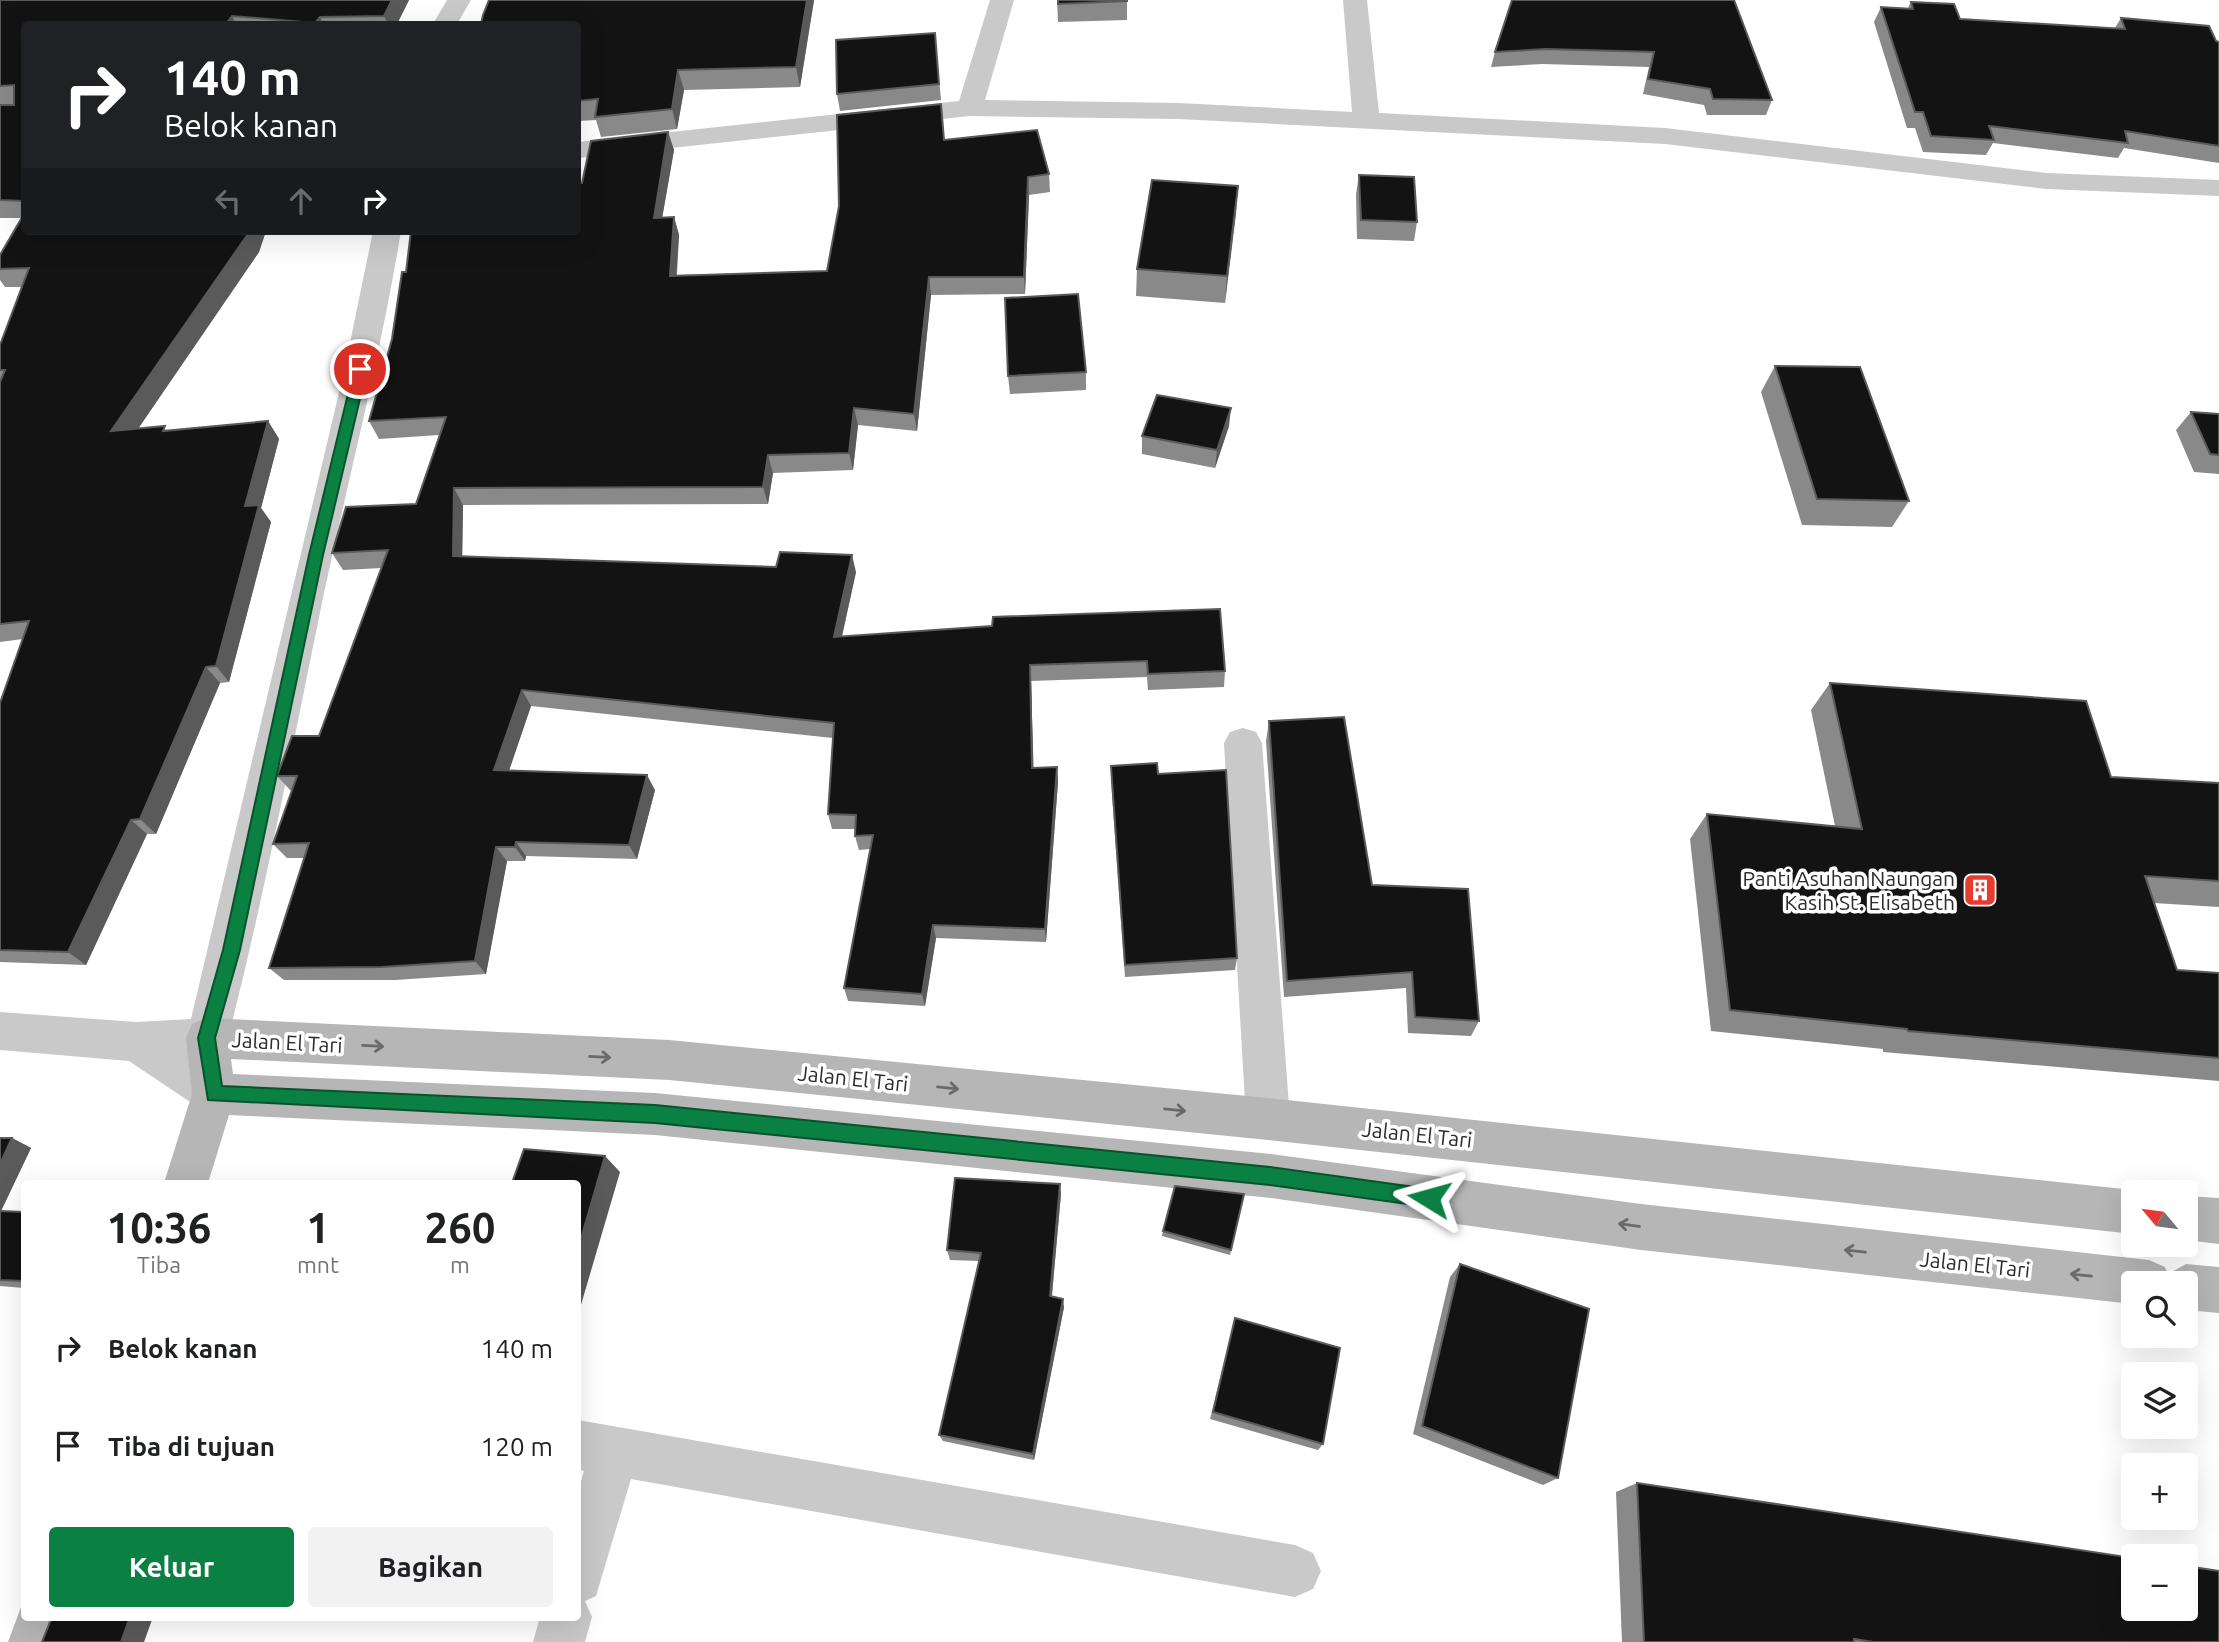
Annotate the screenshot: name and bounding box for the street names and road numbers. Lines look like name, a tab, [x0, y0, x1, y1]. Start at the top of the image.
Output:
street label: Jalan El Tari	[231, 1027, 343, 1057]
street label: Jalan El Tari	[797, 1060, 909, 1096]
street label: Jalan El Tari	[1361, 1116, 1473, 1152]
street label: Jalan El Tari	[1919, 1246, 2031, 1282]

